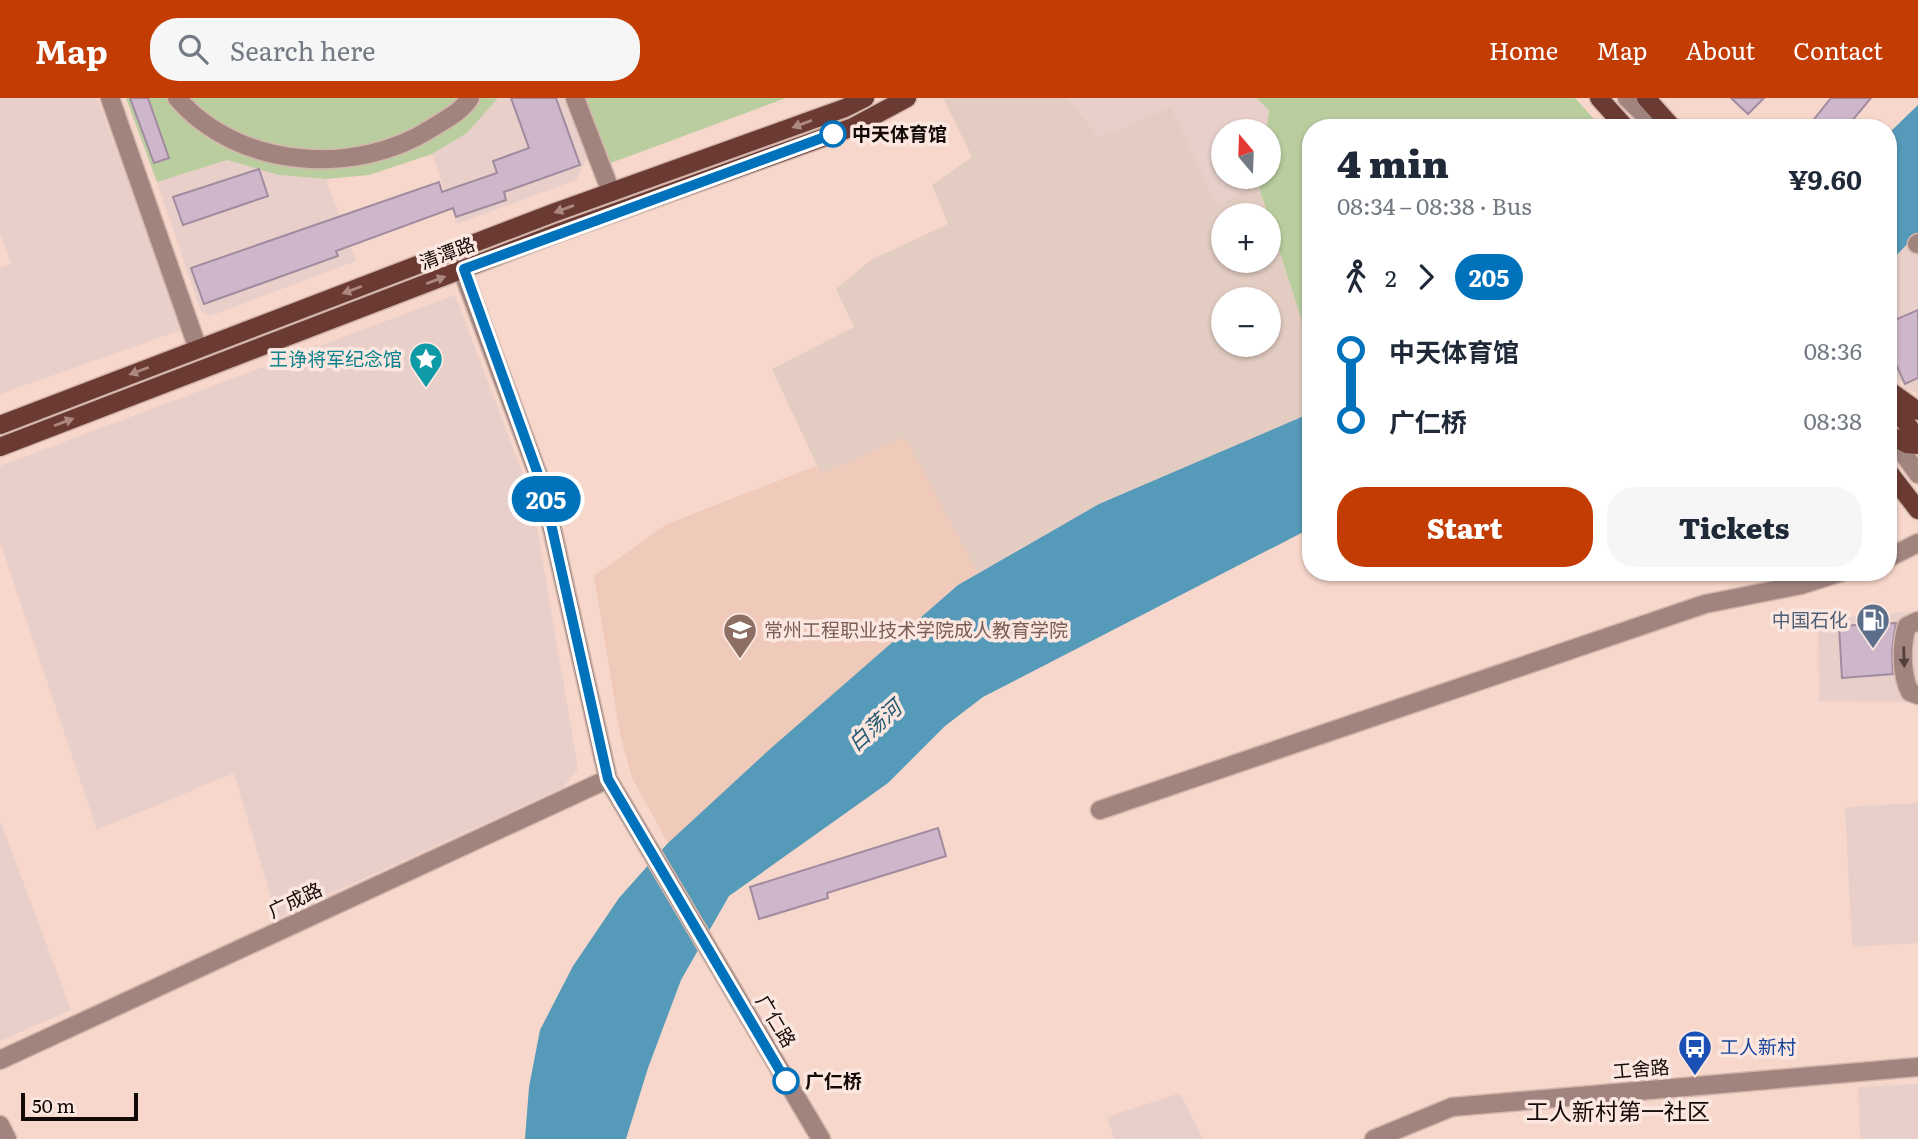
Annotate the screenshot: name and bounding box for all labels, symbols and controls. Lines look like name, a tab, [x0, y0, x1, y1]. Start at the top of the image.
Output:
search box	[150, 18, 640, 81]
text: Map	[35, 25, 108, 74]
icon: search	[174, 30, 212, 68]
text: Search here	[230, 30, 376, 69]
text: Home	[1489, 32, 1558, 67]
text: Map	[1596, 32, 1647, 67]
text: About	[1685, 32, 1755, 67]
text: Contact	[1793, 32, 1883, 67]
one-way arrow	[791, 119, 812, 130]
place label: 中天体育馆	[852, 119, 947, 147]
north arrow	[1211, 119, 1281, 189]
map controls	[1211, 119, 1281, 357]
marker: 中天体育馆	[820, 121, 846, 147]
text: 4 min	[1337, 133, 1449, 190]
text: ¥9.60	[1788, 159, 1862, 198]
text: 08:34 – 08:38 · Bus	[1337, 188, 1532, 222]
button: +	[1211, 203, 1281, 273]
one-way arrow	[554, 204, 575, 215]
street label: 清潭路	[415, 229, 478, 275]
icon: walk	[1337, 258, 1375, 296]
icon: forward	[1407, 258, 1445, 296]
text: 205	[1469, 259, 1509, 294]
text: 2	[1385, 260, 1397, 294]
one-way arrow	[426, 274, 447, 285]
one-way arrow	[341, 285, 362, 296]
button: −	[1211, 287, 1281, 357]
text: 中天体育馆	[1389, 331, 1519, 370]
text: 08:36	[1804, 333, 1862, 367]
place icon: 王诤将军纪念馆	[407, 340, 445, 389]
place label: 王诤将军纪念馆	[269, 344, 402, 372]
one-way arrow	[129, 366, 150, 377]
text: 广仁桥	[1389, 401, 1467, 440]
text: 08:38	[1803, 403, 1862, 437]
one-way arrow	[53, 417, 74, 428]
line badge: 205	[506, 476, 586, 522]
text: 205	[526, 481, 566, 516]
button: Start	[1337, 487, 1593, 567]
button: Tickets	[1607, 487, 1862, 567]
fuel station icon: 中国石化	[1854, 601, 1892, 650]
place label: 中国石化	[1772, 605, 1848, 633]
school or university icon: 常州工程职业技术学院成人教育学院	[721, 611, 759, 660]
place label: 常州工程职业技术学院成人教育学院	[764, 615, 1068, 643]
one-way arrow	[1899, 647, 1910, 669]
water label: 白荡河	[840, 689, 910, 757]
street label: 广成路	[263, 874, 326, 924]
street label: 广仁路	[750, 989, 804, 1052]
bus stop icon: 工人新村	[1676, 1028, 1714, 1077]
place label: 工人新村	[1720, 1032, 1796, 1060]
street label: 工舍路	[1611, 1052, 1671, 1084]
place label: 广仁桥	[805, 1066, 862, 1094]
marker: 广仁桥	[773, 1068, 799, 1094]
scale bar	[21, 1090, 138, 1122]
text: 50 m	[32, 1091, 75, 1119]
district label: 工人新村第一社区	[1526, 1093, 1710, 1127]

